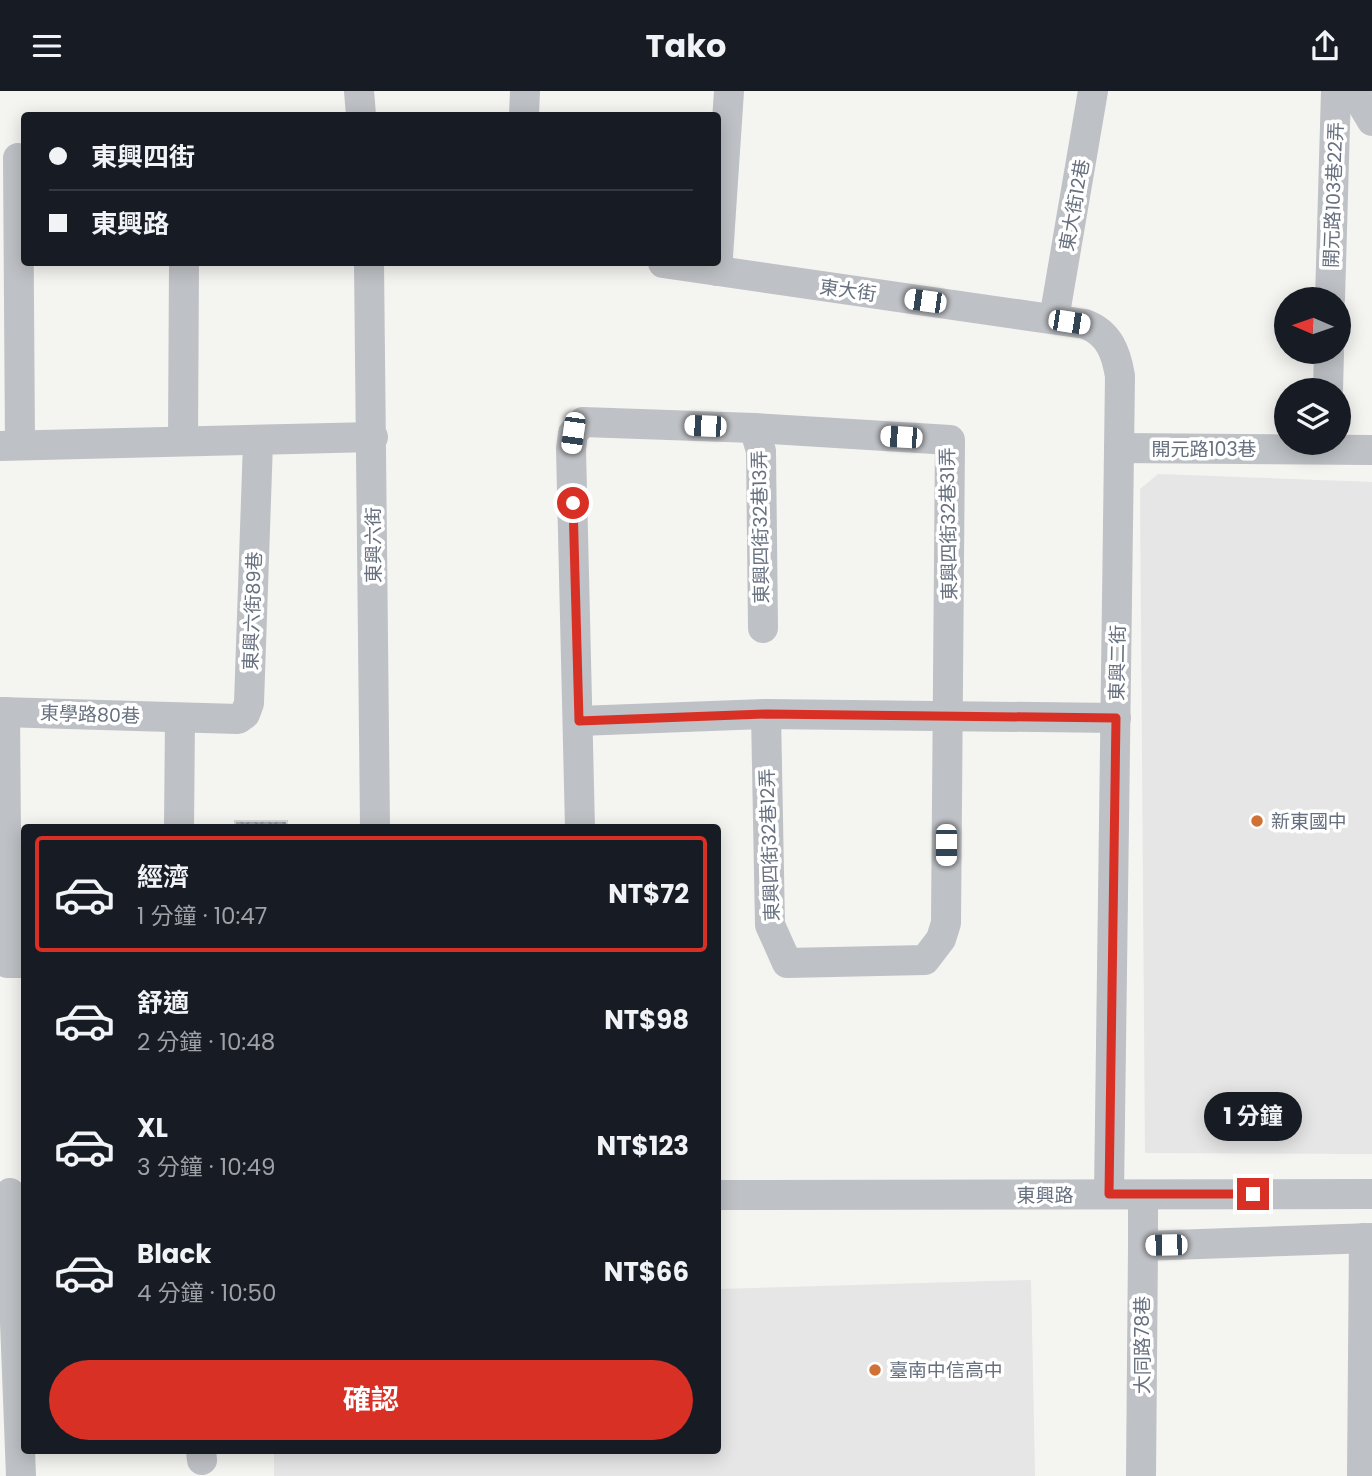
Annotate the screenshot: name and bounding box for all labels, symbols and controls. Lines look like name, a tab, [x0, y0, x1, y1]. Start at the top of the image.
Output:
text: Tako	[646, 23, 726, 68]
icon: menu	[28, 27, 66, 65]
icon: share	[1306, 27, 1344, 65]
street label: 開元路103巷22弄	[1317, 122, 1350, 268]
text: 東興四街	[91, 139, 195, 175]
street label: 東大街12巷	[1053, 157, 1096, 253]
text: 東興路	[91, 206, 169, 242]
street label: 東大街	[818, 273, 878, 308]
north arrow	[1274, 287, 1351, 364]
map controls	[1274, 287, 1351, 455]
car	[903, 288, 948, 314]
car	[1047, 308, 1092, 336]
button: layers	[1274, 378, 1351, 455]
car	[560, 411, 587, 455]
car	[684, 415, 727, 437]
car	[880, 425, 923, 449]
street label: 開元路103巷	[1151, 436, 1257, 463]
street label: 東興四街32巷31弄	[934, 447, 963, 601]
street label: 東興四街32巷13弄	[746, 450, 775, 604]
route start	[557, 487, 589, 519]
street label: 東興六街	[360, 507, 387, 583]
street label: 東興六街89巷	[237, 551, 268, 671]
street label: 東興二街	[1103, 625, 1132, 701]
street label: 東學路80巷	[40, 699, 140, 730]
street label: 東興四街32巷12弄	[753, 768, 786, 922]
place label: 新東國中	[1271, 808, 1347, 835]
marker: 新東國中	[1249, 813, 1265, 829]
car	[936, 824, 957, 866]
text: 經濟	[137, 859, 189, 895]
icon: car	[53, 863, 116, 926]
text: NT$72	[608, 876, 689, 912]
text: 1 分鐘 · 10:47	[137, 900, 267, 932]
text: 舒適	[137, 985, 189, 1021]
icon: car	[53, 989, 116, 1052]
text: NT$98	[604, 1002, 689, 1038]
text: 2 分鐘 · 10:48	[137, 1026, 275, 1058]
callout: 1 分鐘	[1204, 1093, 1302, 1141]
text: 1 分鐘	[1223, 1100, 1283, 1132]
text: XL	[137, 1110, 168, 1146]
icon: car	[53, 1115, 116, 1178]
text: NT$123	[597, 1128, 689, 1164]
text: 3 分鐘 · 10:49	[137, 1151, 276, 1183]
route end	[1237, 1178, 1269, 1210]
street label: 東興路	[1016, 1182, 1074, 1209]
car	[1145, 1234, 1188, 1256]
text: Black	[137, 1236, 211, 1272]
icon: car	[53, 1241, 116, 1304]
text: NT$66	[604, 1254, 689, 1290]
text: 4 分鐘 · 10:50	[137, 1277, 276, 1309]
street label: 大同路78巷	[1129, 1296, 1156, 1394]
place label: 臺南中信高中	[889, 1357, 1003, 1384]
button: 確認	[49, 1360, 693, 1440]
marker: 臺南中信高中	[867, 1362, 883, 1378]

